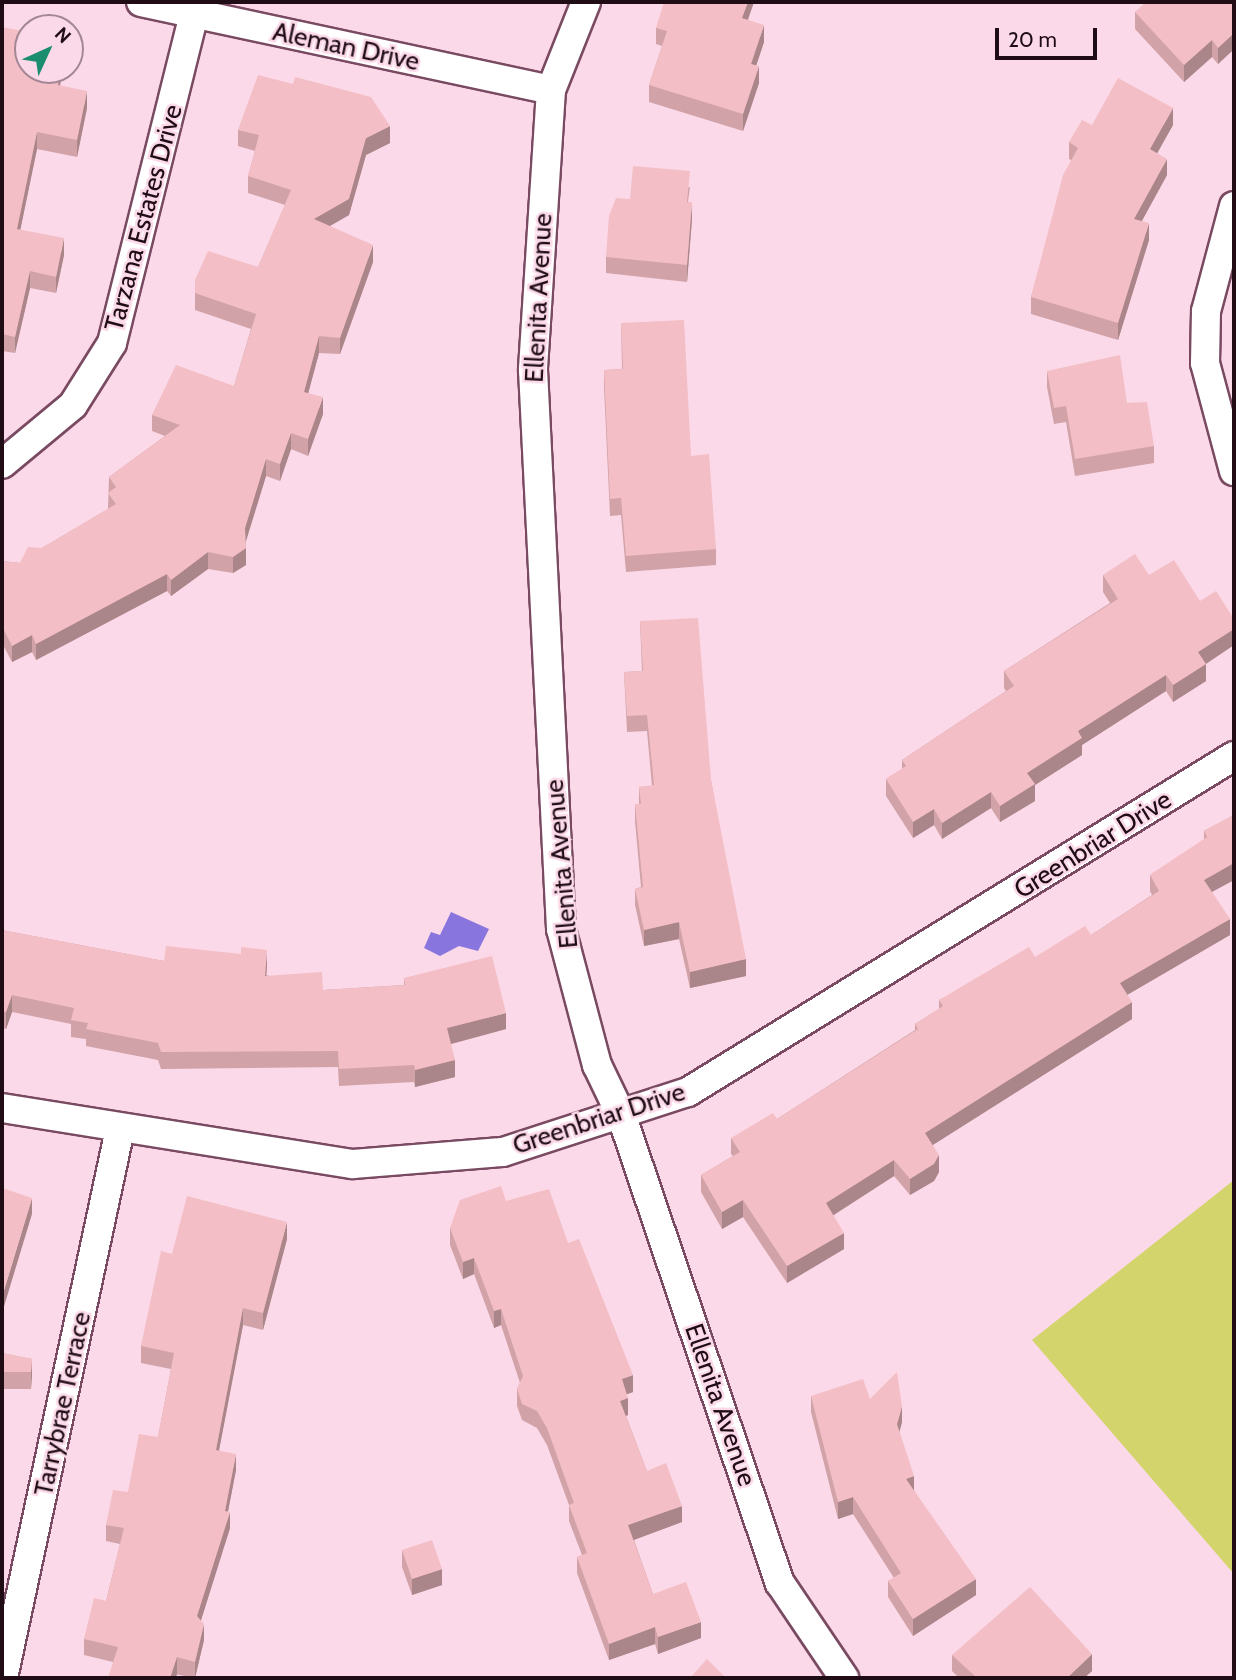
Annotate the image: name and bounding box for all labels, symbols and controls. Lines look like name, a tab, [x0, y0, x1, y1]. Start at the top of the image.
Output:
north arrow	[14, 14, 84, 84]
scale bar	[998, 14, 1100, 58]
street label: Aleman Drive	[270, 16, 422, 78]
text: N	[50, 22, 76, 48]
text: 20 m	[1008, 27, 1057, 52]
street label: Tarzana Estates Drive	[99, 101, 189, 335]
street label: Ellenita Avenue	[519, 213, 559, 383]
street label: Ellenita Avenue	[539, 778, 585, 950]
street label: Greenbriar Drive	[1009, 784, 1177, 906]
street label: Greenbriar Drive	[509, 1076, 689, 1162]
street label: Tarrybrae Terrace	[28, 1309, 98, 1499]
street label: Ellenita Avenue	[678, 1320, 762, 1490]

